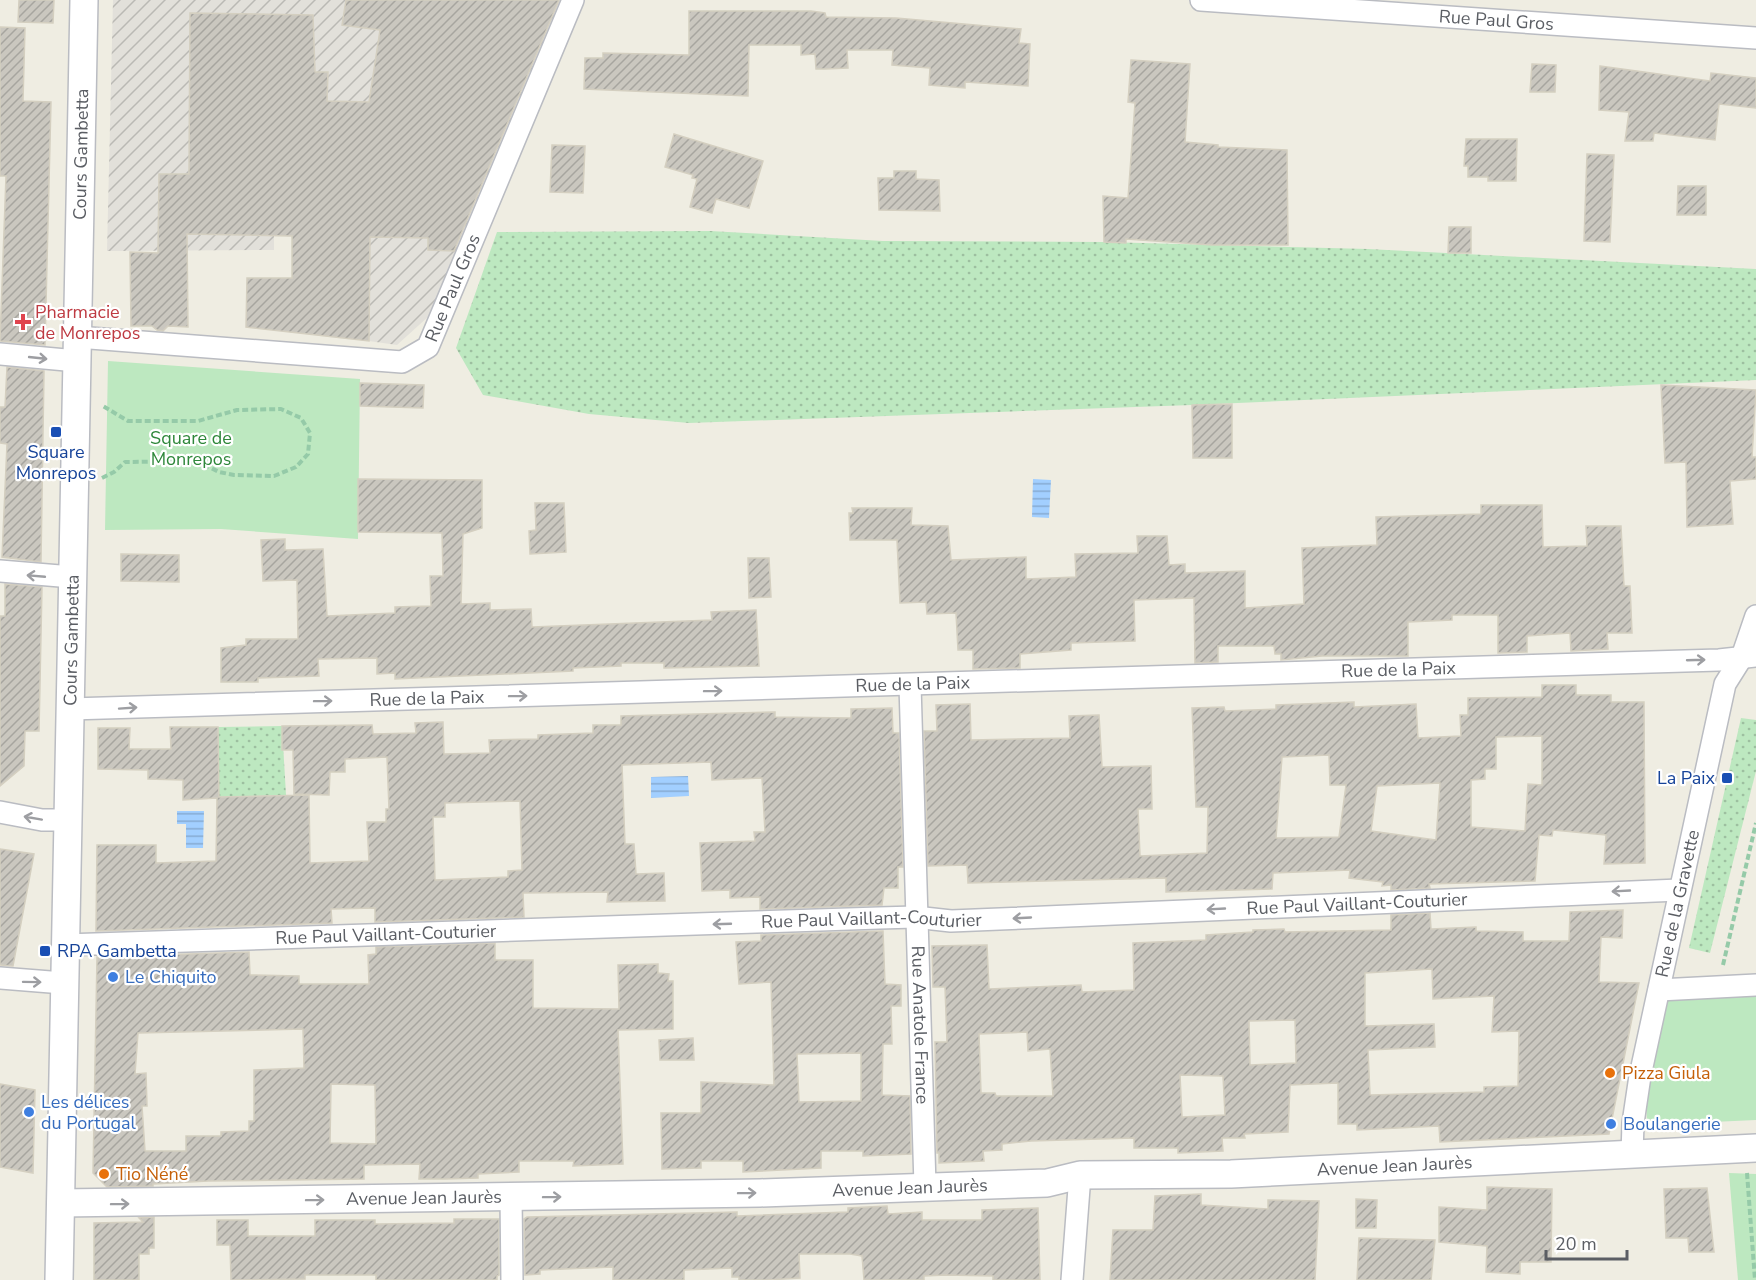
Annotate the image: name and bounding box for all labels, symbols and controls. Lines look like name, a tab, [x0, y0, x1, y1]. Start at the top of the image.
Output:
street label: Rue Paul Gros	[1438, 4, 1555, 36]
street label: Cours Gambetta	[68, 88, 94, 220]
street label: Rue Paul Gros	[419, 230, 486, 346]
place label: Pharmacie de Monrepos	[35, 300, 140, 345]
marker: Pharmacie de Monrepos	[16, 315, 30, 329]
one-way arrow	[28, 353, 48, 364]
marker: Square Monrepos	[49, 425, 63, 439]
park label: Square de Monrepos	[150, 426, 232, 471]
place label: Square Monrepos	[16, 440, 96, 485]
one-way arrow	[26, 570, 46, 581]
street label: Cours Gambetta	[58, 574, 85, 706]
one-way arrow	[1686, 655, 1706, 666]
street label: Rue de la Paix	[1341, 656, 1457, 683]
street label: Rue de la Paix	[855, 670, 971, 698]
street label: Rue de la Paix	[369, 685, 485, 712]
one-way arrow	[702, 685, 722, 696]
one-way arrow	[507, 690, 527, 701]
one-way arrow	[312, 695, 332, 706]
one-way arrow	[118, 702, 138, 713]
place label: La Paix	[1657, 766, 1716, 790]
marker: La Paix	[1720, 771, 1734, 785]
one-way arrow	[24, 812, 44, 823]
street label: Rue de la Gravette	[1650, 828, 1705, 979]
one-way arrow	[1612, 886, 1631, 897]
street label: Rue Paul Vaillant-Couturier	[1246, 887, 1468, 920]
one-way arrow	[1207, 904, 1227, 915]
street label: Rue Paul Vaillant-Couturier	[761, 905, 983, 934]
one-way arrow	[1012, 913, 1032, 924]
one-way arrow	[713, 918, 733, 929]
street label: Rue Paul Vaillant-Couturier	[275, 919, 497, 950]
place label: RPA Gambetta	[57, 939, 177, 963]
marker: RPA Gambetta	[38, 944, 52, 958]
street label: Rue Anatole France	[906, 945, 935, 1104]
place label: Le Chiquito	[125, 965, 216, 989]
marker: Le Chiquito	[106, 970, 120, 984]
one-way arrow	[21, 976, 41, 988]
place label: Pizza Giula	[1622, 1061, 1711, 1085]
marker: Pizza Giula	[1603, 1066, 1617, 1080]
place label: Les délices du Portugal	[41, 1090, 137, 1135]
marker: Les délices du Portugal	[22, 1105, 36, 1119]
place label: Boulangerie	[1623, 1112, 1721, 1136]
marker: Boulangerie	[1604, 1117, 1618, 1131]
street label: Avenue Jean Jaurès	[1316, 1150, 1473, 1182]
place label: Tio Néné	[116, 1162, 188, 1186]
marker: Tio Néné	[97, 1167, 111, 1181]
street label: Avenue Jean Jaurès	[832, 1173, 988, 1202]
street label: Avenue Jean Jaurès	[346, 1185, 502, 1211]
one-way arrow	[736, 1187, 756, 1199]
one-way arrow	[541, 1191, 561, 1202]
one-way arrow	[304, 1194, 324, 1206]
one-way arrow	[109, 1198, 129, 1210]
scale bar	[1546, 1223, 1627, 1261]
text: 20 m	[1555, 1232, 1597, 1256]

